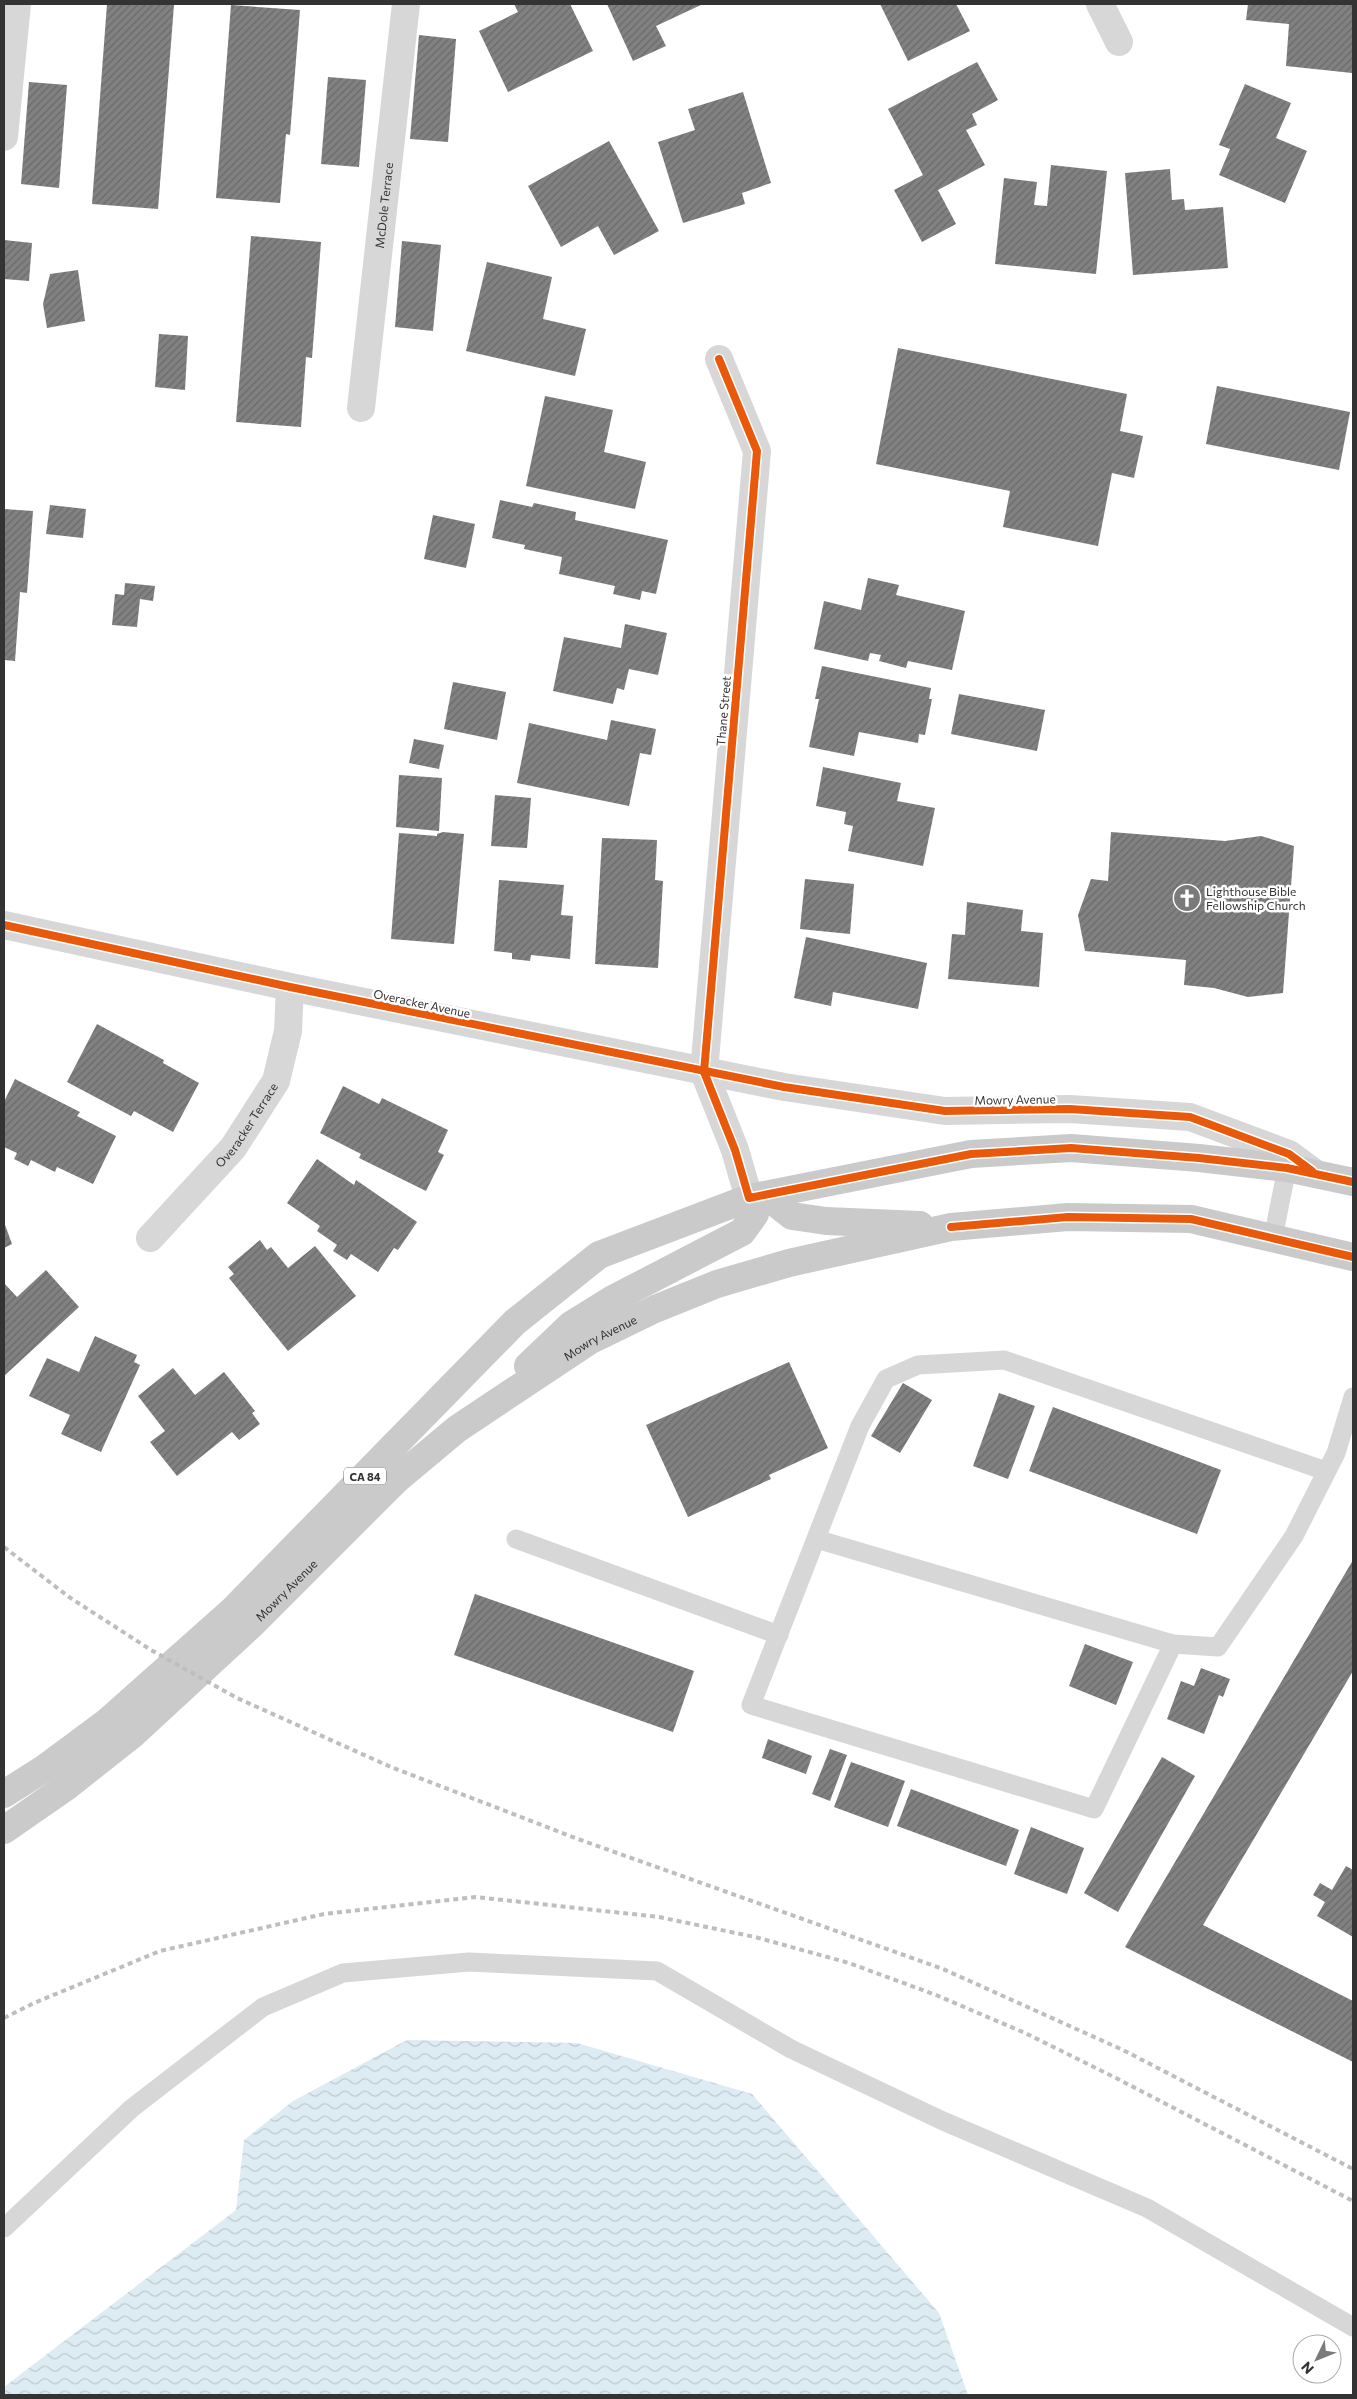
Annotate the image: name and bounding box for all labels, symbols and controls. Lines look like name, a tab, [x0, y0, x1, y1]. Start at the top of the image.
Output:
street label: McDole Terrace	[372, 162, 395, 249]
street label: Thane Street	[713, 675, 733, 747]
church icon: Lighthouse Bible Fellowship Church	[1172, 883, 1202, 913]
place label: Lighthouse Bible Fellowship Church	[1206, 884, 1306, 912]
street label: Overacker Avenue	[372, 986, 472, 1020]
street label: Overacker Terrace	[212, 1080, 280, 1170]
street label: Mowry Avenue	[974, 1091, 1056, 1107]
street label: Mowry Avenue	[561, 1312, 639, 1363]
road number: CA 84	[344, 1468, 386, 1484]
street label: Mowry Avenue	[252, 1556, 320, 1624]
north arrow	[1292, 2334, 1342, 2384]
text: N	[1297, 2359, 1317, 2378]

